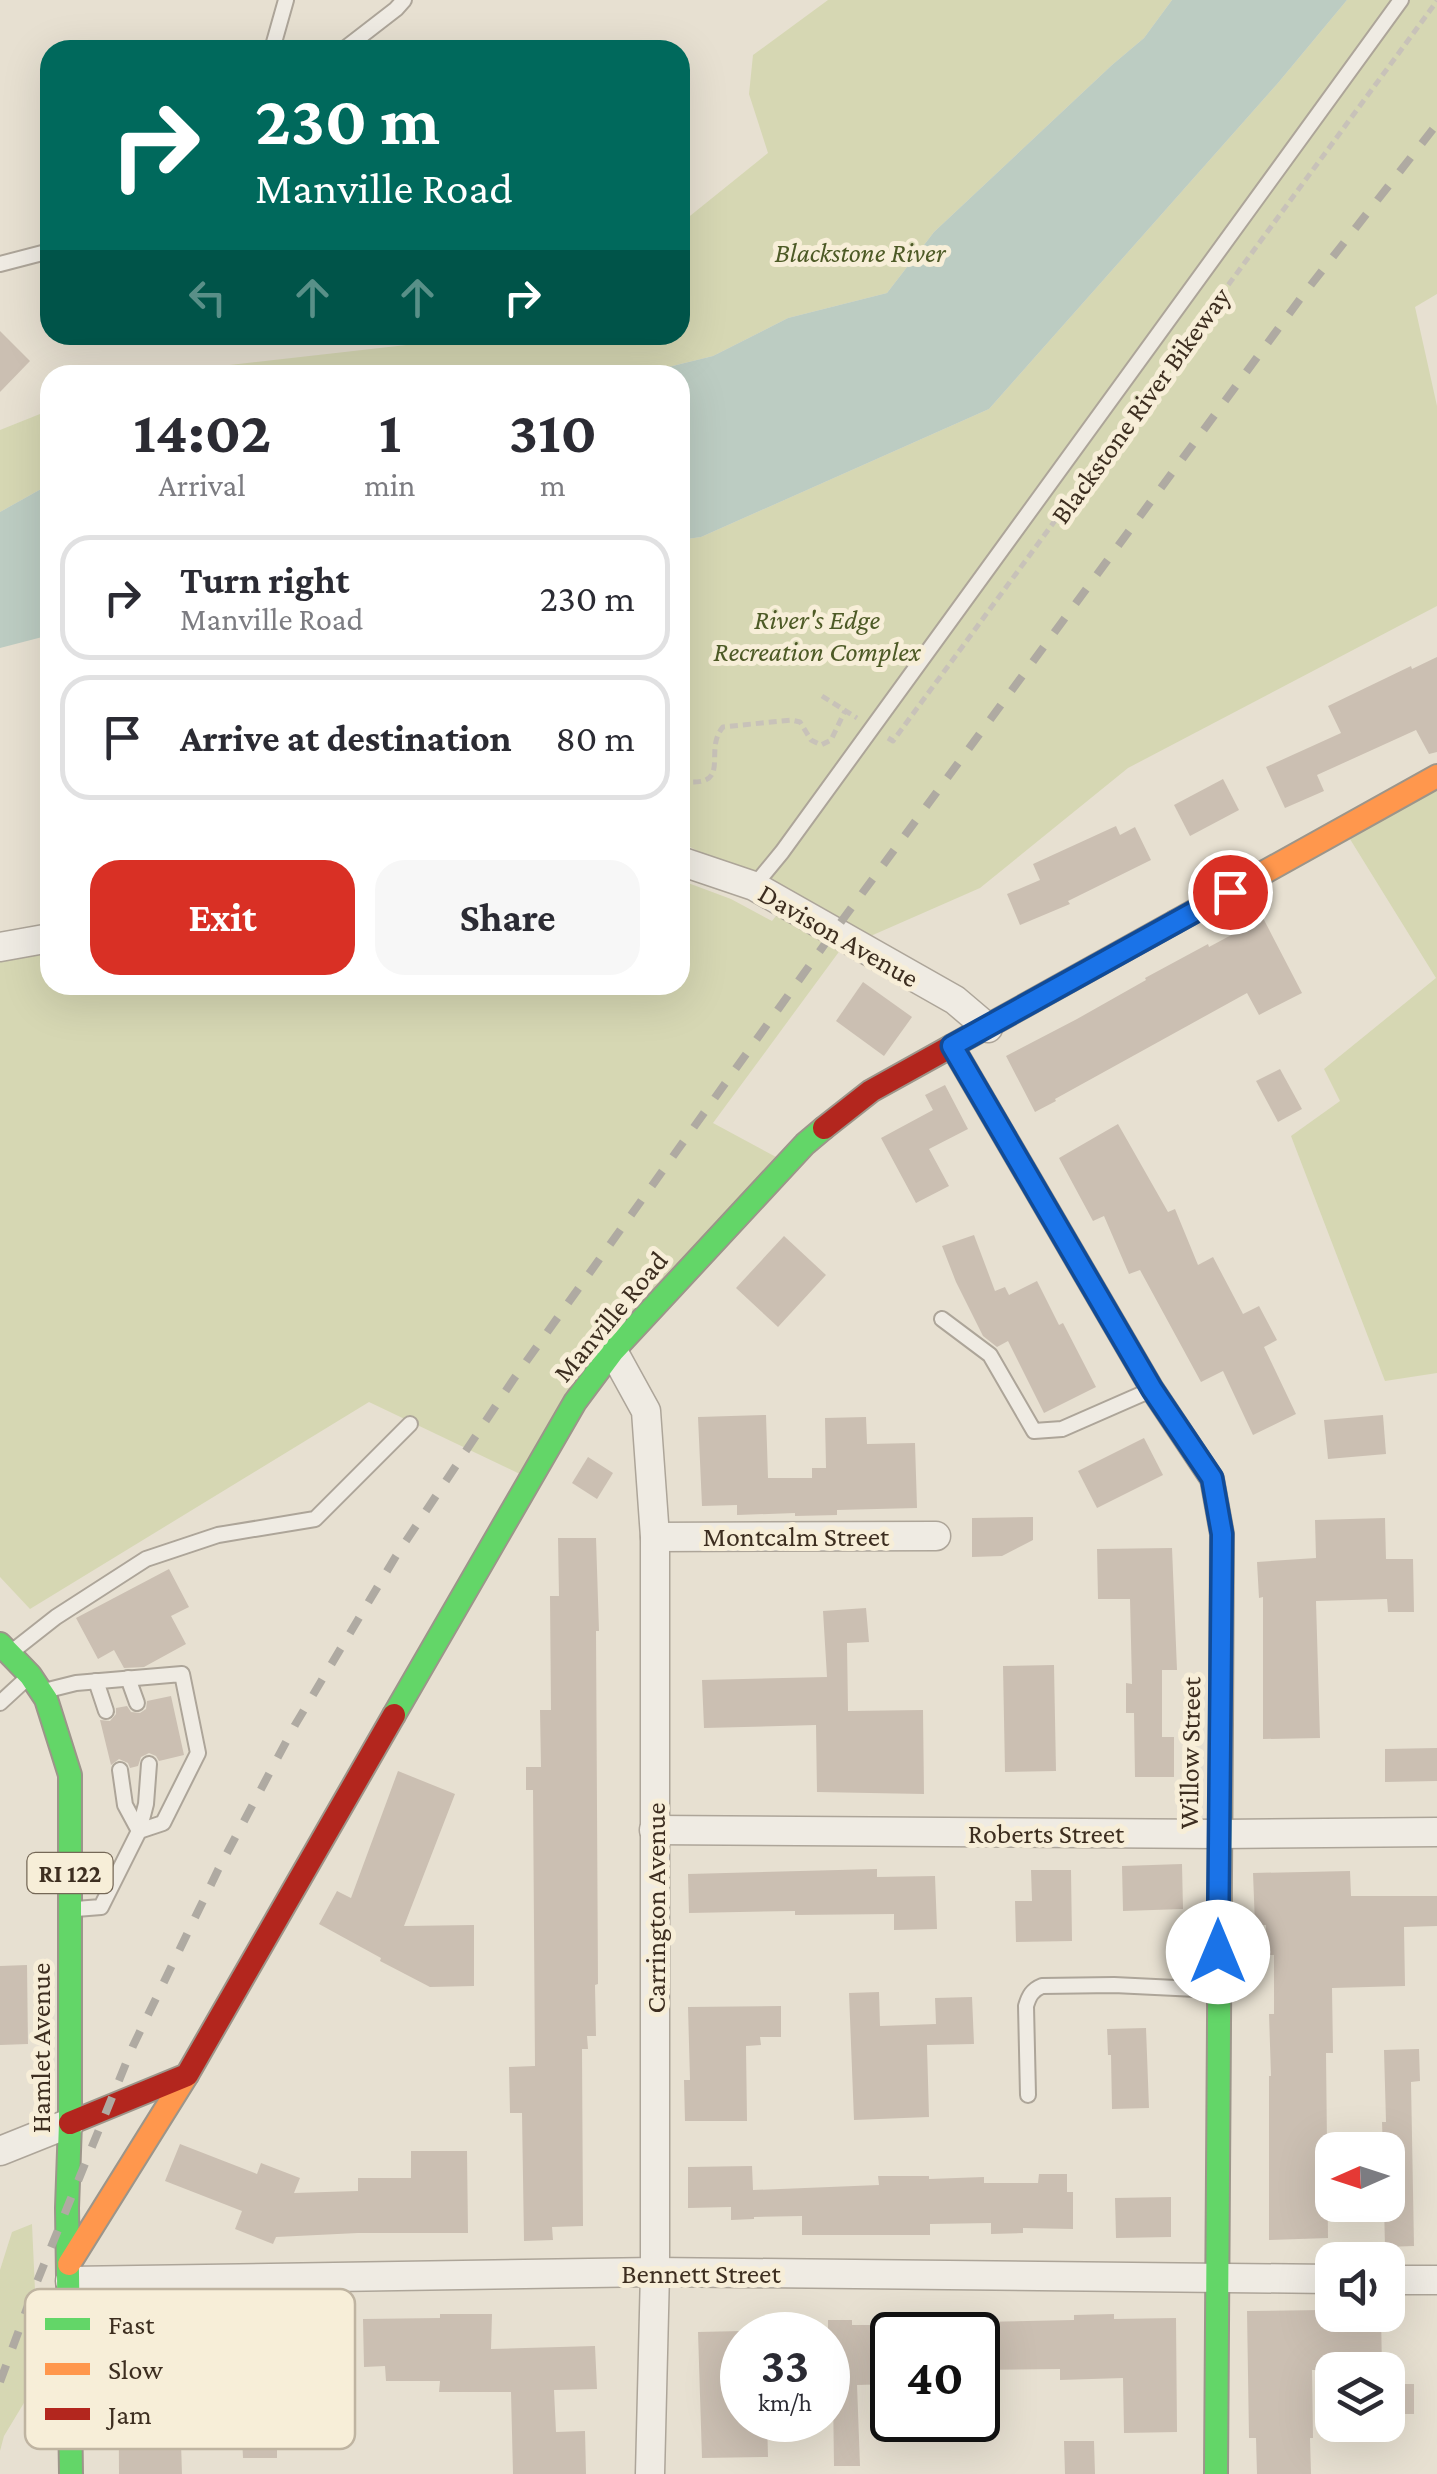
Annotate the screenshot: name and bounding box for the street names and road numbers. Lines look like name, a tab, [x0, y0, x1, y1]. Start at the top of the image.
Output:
street label: Blackstone River Bikeway	[1044, 280, 1237, 529]
street label: Davison Avenue	[753, 877, 924, 994]
street label: Manville Road	[547, 1245, 674, 1388]
street label: Montcalm Street	[703, 1521, 890, 1552]
street label: Willow Street	[1173, 1676, 1206, 1830]
street label: Carrington Avenue	[640, 1803, 671, 2013]
street label: Roberts Street	[968, 1818, 1125, 1849]
road number: RI 122	[28, 1853, 112, 1893]
street label: Hamlet Avenue	[25, 1963, 56, 2133]
street label: Bennett Street	[621, 2258, 781, 2289]

